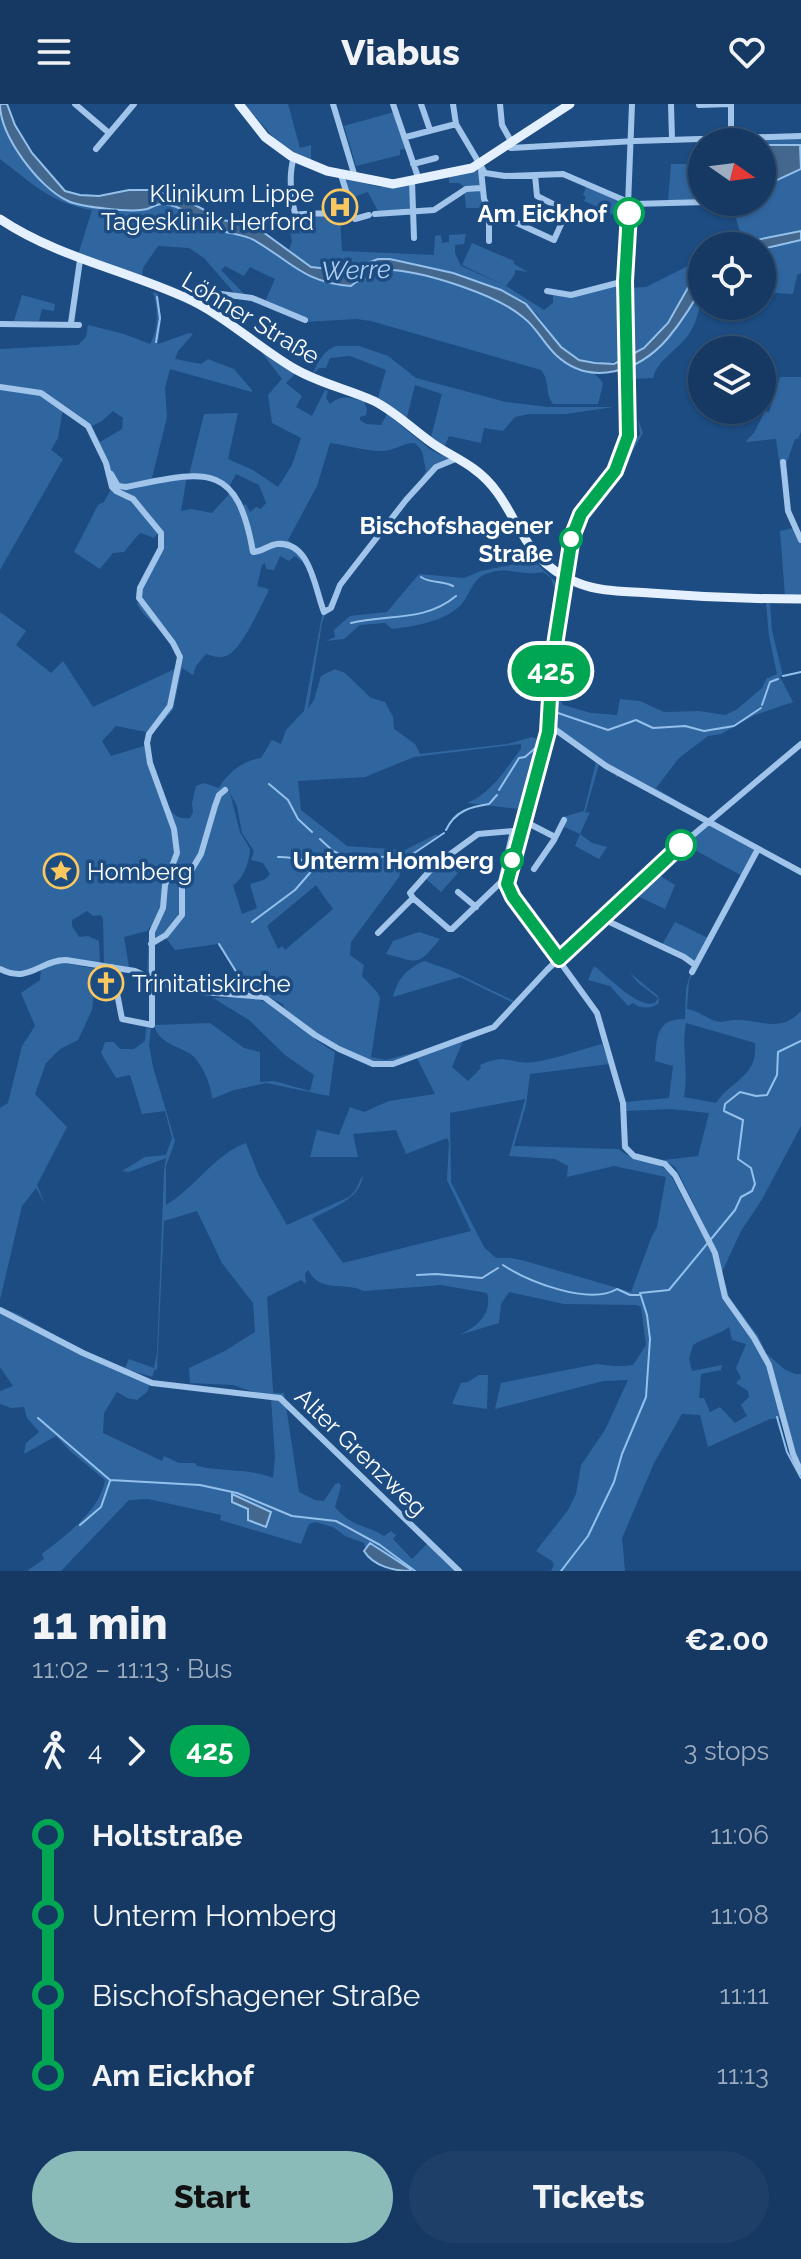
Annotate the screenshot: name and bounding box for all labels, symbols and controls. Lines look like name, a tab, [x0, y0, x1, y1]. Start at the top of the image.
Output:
icon: menu	[32, 30, 76, 74]
icon: heart	[725, 30, 769, 74]
text: Viabus	[341, 31, 460, 73]
north arrow	[688, 128, 776, 216]
map controls	[688, 128, 776, 424]
place label: Klinikum Lippe Tagesklinik Herford	[101, 179, 314, 236]
hospital icon: Klinikum Lippe Tagesklinik Herford	[321, 188, 359, 226]
marker: Am Eickhof	[614, 198, 644, 228]
place label: Am Eickhof	[477, 199, 608, 228]
button: locate	[688, 232, 776, 320]
water label: Werre	[321, 254, 391, 286]
street label: Löhner Straße	[177, 266, 325, 370]
button: layers	[688, 336, 776, 424]
place label: Bischofshagener Straße	[359, 511, 553, 568]
marker: Bischofshagener Straße	[560, 528, 582, 550]
line badge: 425	[505, 645, 597, 697]
text: 425	[527, 654, 575, 687]
unlabelled marker	[666, 830, 696, 860]
place label: Unterm Homberg	[292, 846, 494, 875]
marker: Unterm Homberg	[501, 849, 523, 871]
place icon: Homberg	[42, 852, 80, 890]
place label: Homberg	[87, 857, 193, 886]
church icon: Trinitatiskirche	[87, 964, 125, 1002]
place label: Trinitatiskirche	[132, 969, 291, 998]
street label: Alter Grenzweg	[289, 1382, 433, 1522]
text: 11 min	[32, 1598, 168, 1649]
text: €2.00	[685, 1622, 769, 1657]
text: 11:02 – 11:13 · Bus	[32, 1654, 232, 1684]
icon: walk	[32, 1729, 76, 1773]
icon: forward	[114, 1729, 158, 1773]
text: 425	[186, 1734, 234, 1767]
text: 4	[88, 1736, 102, 1766]
text: 3 stops	[683, 1736, 769, 1766]
text: Holtstraße	[92, 1818, 243, 1853]
text: 11:06	[710, 1820, 769, 1850]
text: Unterm Homberg	[92, 1898, 337, 1933]
text: 11:08	[711, 1900, 769, 1930]
text: Bischofshagener Straße	[92, 1978, 420, 2013]
text: 11:11	[720, 1980, 769, 2010]
text: Am Eickhof	[92, 2058, 254, 2093]
text: 11:13	[717, 2060, 769, 2090]
button: Start	[32, 2151, 393, 2243]
button: Tickets	[409, 2151, 769, 2243]

